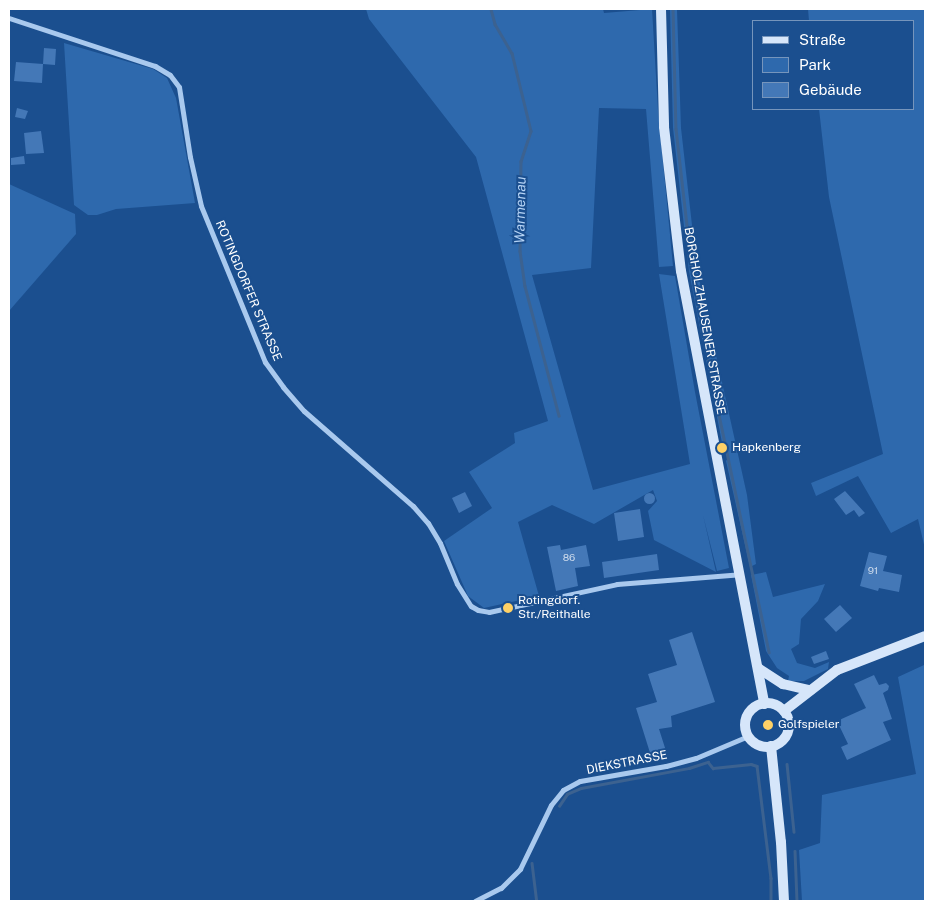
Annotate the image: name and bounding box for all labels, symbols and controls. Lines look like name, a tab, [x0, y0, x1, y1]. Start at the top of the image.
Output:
legend	[752, 20, 914, 110]
text: Straße	[799, 31, 846, 48]
text: Park	[799, 56, 831, 73]
text: Gebäude	[799, 81, 862, 98]
water label: Warmenau	[511, 176, 529, 244]
street label: ROTINGDORFER STRASSE	[212, 219, 284, 363]
street label: BORGHOLZHAUSENER STRASSE	[680, 226, 728, 416]
place label: Hapkenberg	[732, 441, 801, 455]
marker: Hapkenberg	[716, 442, 728, 454]
house number: 86	[563, 552, 575, 564]
house number: 91	[868, 565, 878, 577]
place label: Rotingdorf. Str./Reithalle	[518, 594, 591, 622]
marker: Rotingdorf. Str./Reithalle	[502, 602, 514, 614]
place label: Golfspieler	[778, 718, 839, 732]
marker: Golfspieler	[762, 719, 774, 731]
street label: DIEKSTRASSE	[585, 748, 669, 778]

